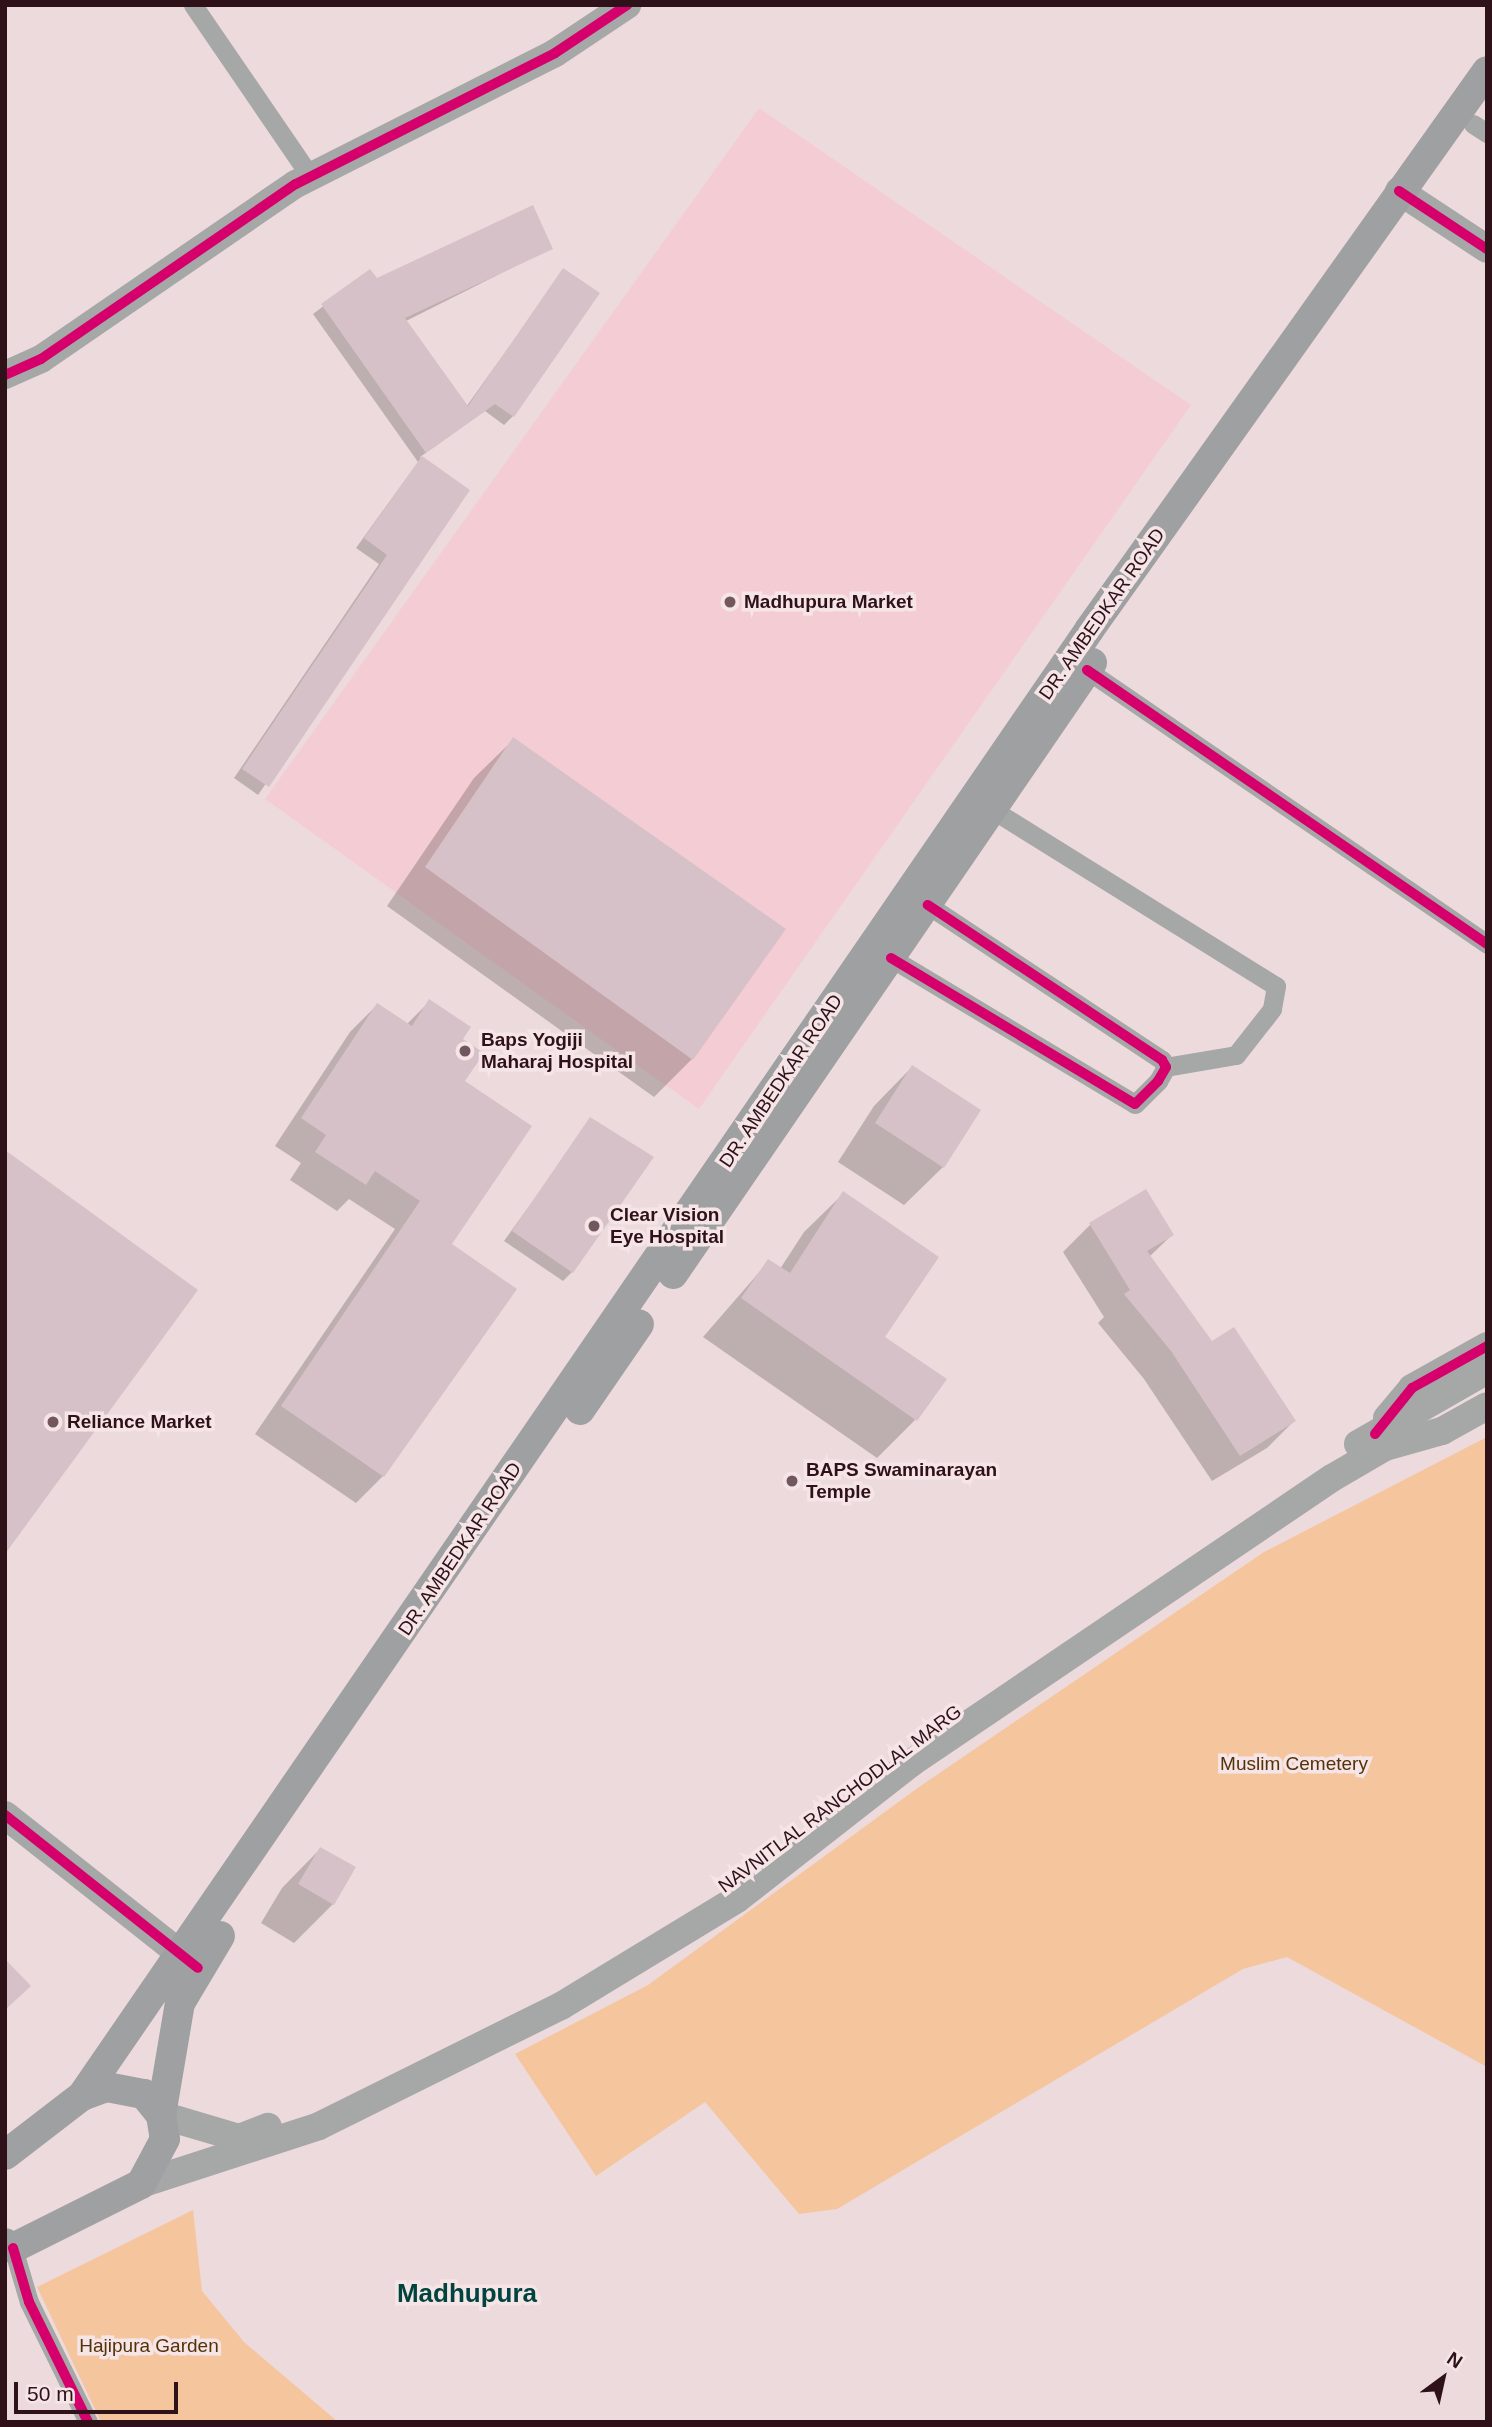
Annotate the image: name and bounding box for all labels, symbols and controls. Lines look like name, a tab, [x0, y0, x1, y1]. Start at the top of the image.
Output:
street label: DR. AMBEDKAR ROAD	[1034, 524, 1170, 704]
place label: Madhupura Market	[744, 591, 913, 613]
marker: Madhupura Market	[722, 594, 738, 610]
street label: DR. AMBEDKAR ROAD	[714, 990, 848, 1172]
place label: Baps Yogiji Maharaj Hospital	[481, 1029, 633, 1073]
marker: Baps Yogiji Maharaj Hospital	[455, 1041, 475, 1061]
place label: Clear Vision Eye Hospital	[610, 1204, 724, 1248]
marker: Clear Vision Eye Hospital	[584, 1216, 604, 1236]
place label: Reliance Market	[67, 1411, 212, 1433]
marker: Reliance Market	[45, 1414, 61, 1430]
street label: DR. AMBEDKAR ROAD	[393, 1458, 527, 1640]
place label: BAPS Swaminarayan Temple	[806, 1459, 997, 1503]
marker: BAPS Swaminarayan Temple	[784, 1473, 800, 1489]
street label: NAVNITLAL RANCHODLAL MARG	[714, 1700, 966, 1898]
park label: Muslim Cemetery	[1220, 1753, 1368, 1775]
district label: Madhupura	[397, 2278, 537, 2310]
park label: Hajipura Garden	[79, 2335, 219, 2357]
north arrow	[1408, 2343, 1478, 2413]
text: N	[1443, 2347, 1466, 2373]
scale bar	[18, 2368, 182, 2412]
text: 50 m	[27, 2382, 74, 2405]

